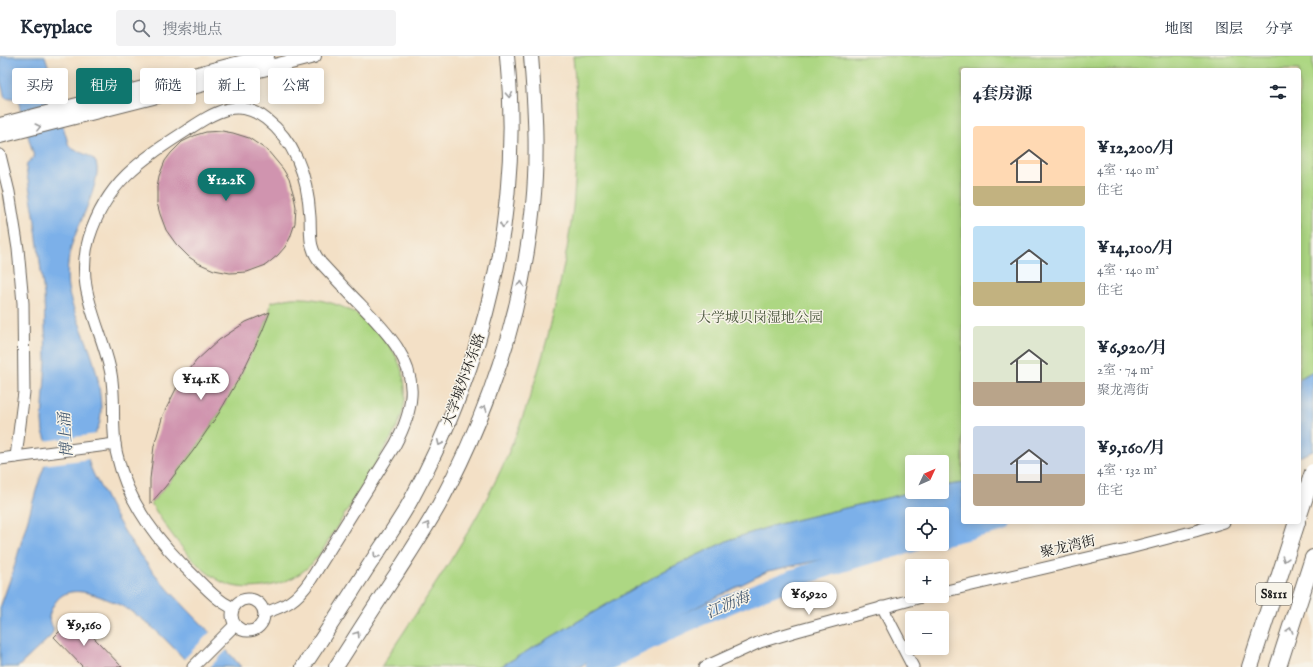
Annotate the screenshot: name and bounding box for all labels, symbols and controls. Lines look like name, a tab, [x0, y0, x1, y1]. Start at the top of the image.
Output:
search box	[116, 10, 396, 46]
text: Keyplace	[20, 16, 92, 40]
icon: search	[130, 17, 152, 39]
text: 搜索地点	[162, 20, 222, 39]
text: 地图	[1165, 20, 1193, 38]
text: 图层	[1215, 20, 1243, 38]
text: 分享	[1265, 20, 1293, 38]
chip: 买房	[12, 68, 68, 104]
chip: 租房	[76, 68, 132, 104]
chip: 筛选	[140, 68, 196, 104]
chip: 新上	[204, 68, 260, 104]
chip: 公寓	[268, 68, 324, 104]
icon: filters	[1267, 81, 1289, 103]
text: 4套房源	[973, 84, 1032, 105]
one-way arrow	[505, 92, 514, 98]
one-way arrow	[34, 123, 41, 132]
text: ¥12,200/月	[1097, 138, 1176, 159]
icon: home	[1005, 142, 1053, 190]
text: 4室 · 140 m²	[1097, 162, 1159, 179]
pin: ¥12.2K	[193, 168, 259, 202]
text: ¥12.2K	[207, 172, 245, 189]
text: 住宅	[1097, 182, 1123, 199]
one-way arrow	[499, 222, 508, 228]
text: ¥14,100/月	[1097, 238, 1175, 259]
icon: home	[1005, 242, 1053, 290]
text: 4室 · 140 m²	[1097, 262, 1159, 279]
one-way arrow	[516, 280, 524, 287]
text: 住宅	[1097, 282, 1123, 299]
park label: 大学城贝岗湿地公园	[697, 309, 823, 327]
street label: 大学城外环东路	[439, 331, 489, 429]
text: ¥6,920/月	[1097, 338, 1168, 359]
icon: home	[1005, 342, 1053, 390]
text: 2室 · 74 m²	[1097, 362, 1154, 379]
pin: ¥14.1K	[168, 367, 234, 401]
text: ¥14.1K	[182, 371, 220, 388]
text: 聚龙湾街	[1097, 382, 1149, 399]
one-way arrow	[479, 405, 487, 412]
water label: 博上涌	[55, 410, 77, 458]
one-way arrow	[437, 438, 445, 446]
text: ¥9,160/月	[1097, 438, 1166, 459]
icon: home	[1005, 442, 1053, 490]
north arrow	[905, 455, 949, 499]
map controls	[905, 455, 949, 655]
text: 4室 · 132 m²	[1097, 462, 1157, 479]
text: 住宅	[1097, 482, 1123, 499]
button: locate	[905, 507, 949, 551]
one-way arrow	[422, 522, 429, 529]
street label: 聚龙湾街	[1039, 532, 1097, 562]
one-way arrow	[374, 551, 381, 558]
one-way arrow	[1281, 555, 1290, 562]
button: +	[905, 559, 949, 603]
pin: ¥6,920	[776, 582, 842, 616]
road number: S8111	[1256, 583, 1292, 605]
water label: 江沥海	[704, 586, 755, 623]
text: ¥6,920	[791, 586, 827, 603]
button: −	[905, 611, 949, 655]
pin: ¥9,160	[51, 613, 117, 647]
text: ¥9,160	[66, 617, 102, 634]
one-way arrow	[1285, 627, 1294, 634]
one-way arrow	[352, 631, 360, 638]

